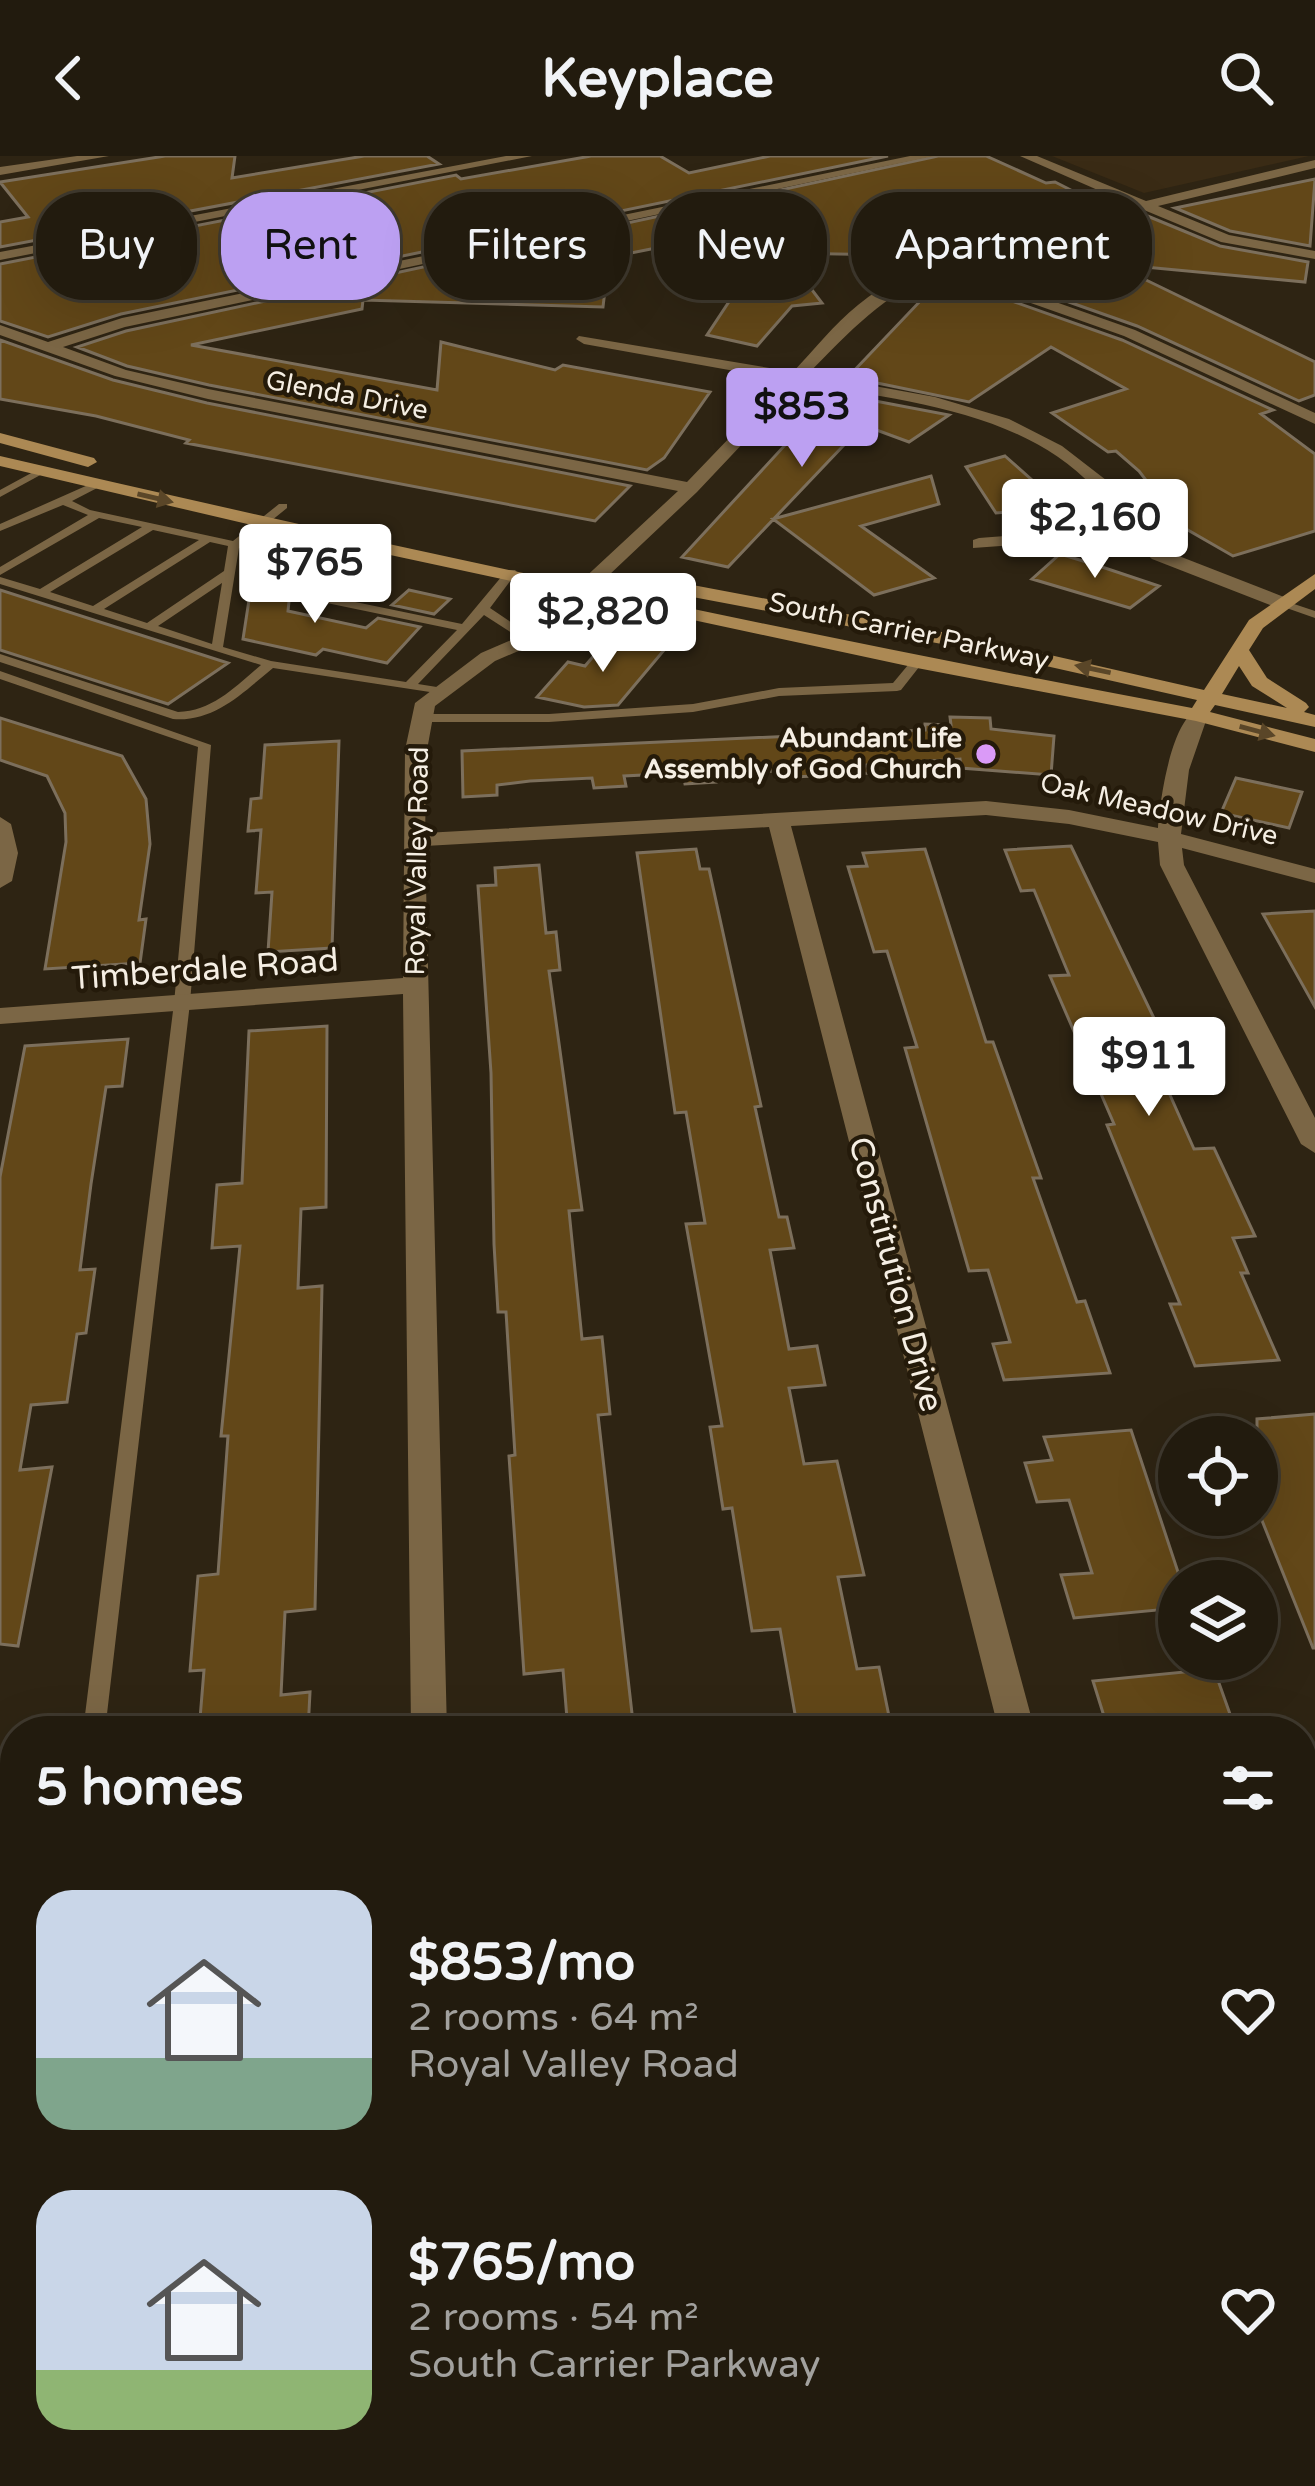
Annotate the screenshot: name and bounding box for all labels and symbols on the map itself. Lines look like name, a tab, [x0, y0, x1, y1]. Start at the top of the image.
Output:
street label: Glenda Drive	[263, 364, 431, 427]
pin: $853	[731, 368, 873, 470]
pin: $2,160	[997, 479, 1193, 581]
one-way arrow	[136, 489, 173, 508]
pin: $765	[244, 524, 386, 626]
pin: $2,820	[505, 573, 701, 675]
street label: South Carrier Parkway	[766, 586, 1052, 677]
one-way arrow	[1074, 659, 1111, 678]
place label: Abundant Life Assembly of God Church	[644, 722, 962, 786]
one-way arrow	[1238, 722, 1275, 741]
marker: Abundant Life Assembly of God Church	[973, 741, 999, 767]
street label: Royal Valley Road	[399, 746, 436, 976]
street label: Oak Meadow Drive	[1037, 766, 1281, 853]
street label: Timberdale Road	[70, 941, 340, 998]
pin: $911	[1078, 1017, 1220, 1119]
street label: Constitution Drive	[840, 1133, 951, 1416]

